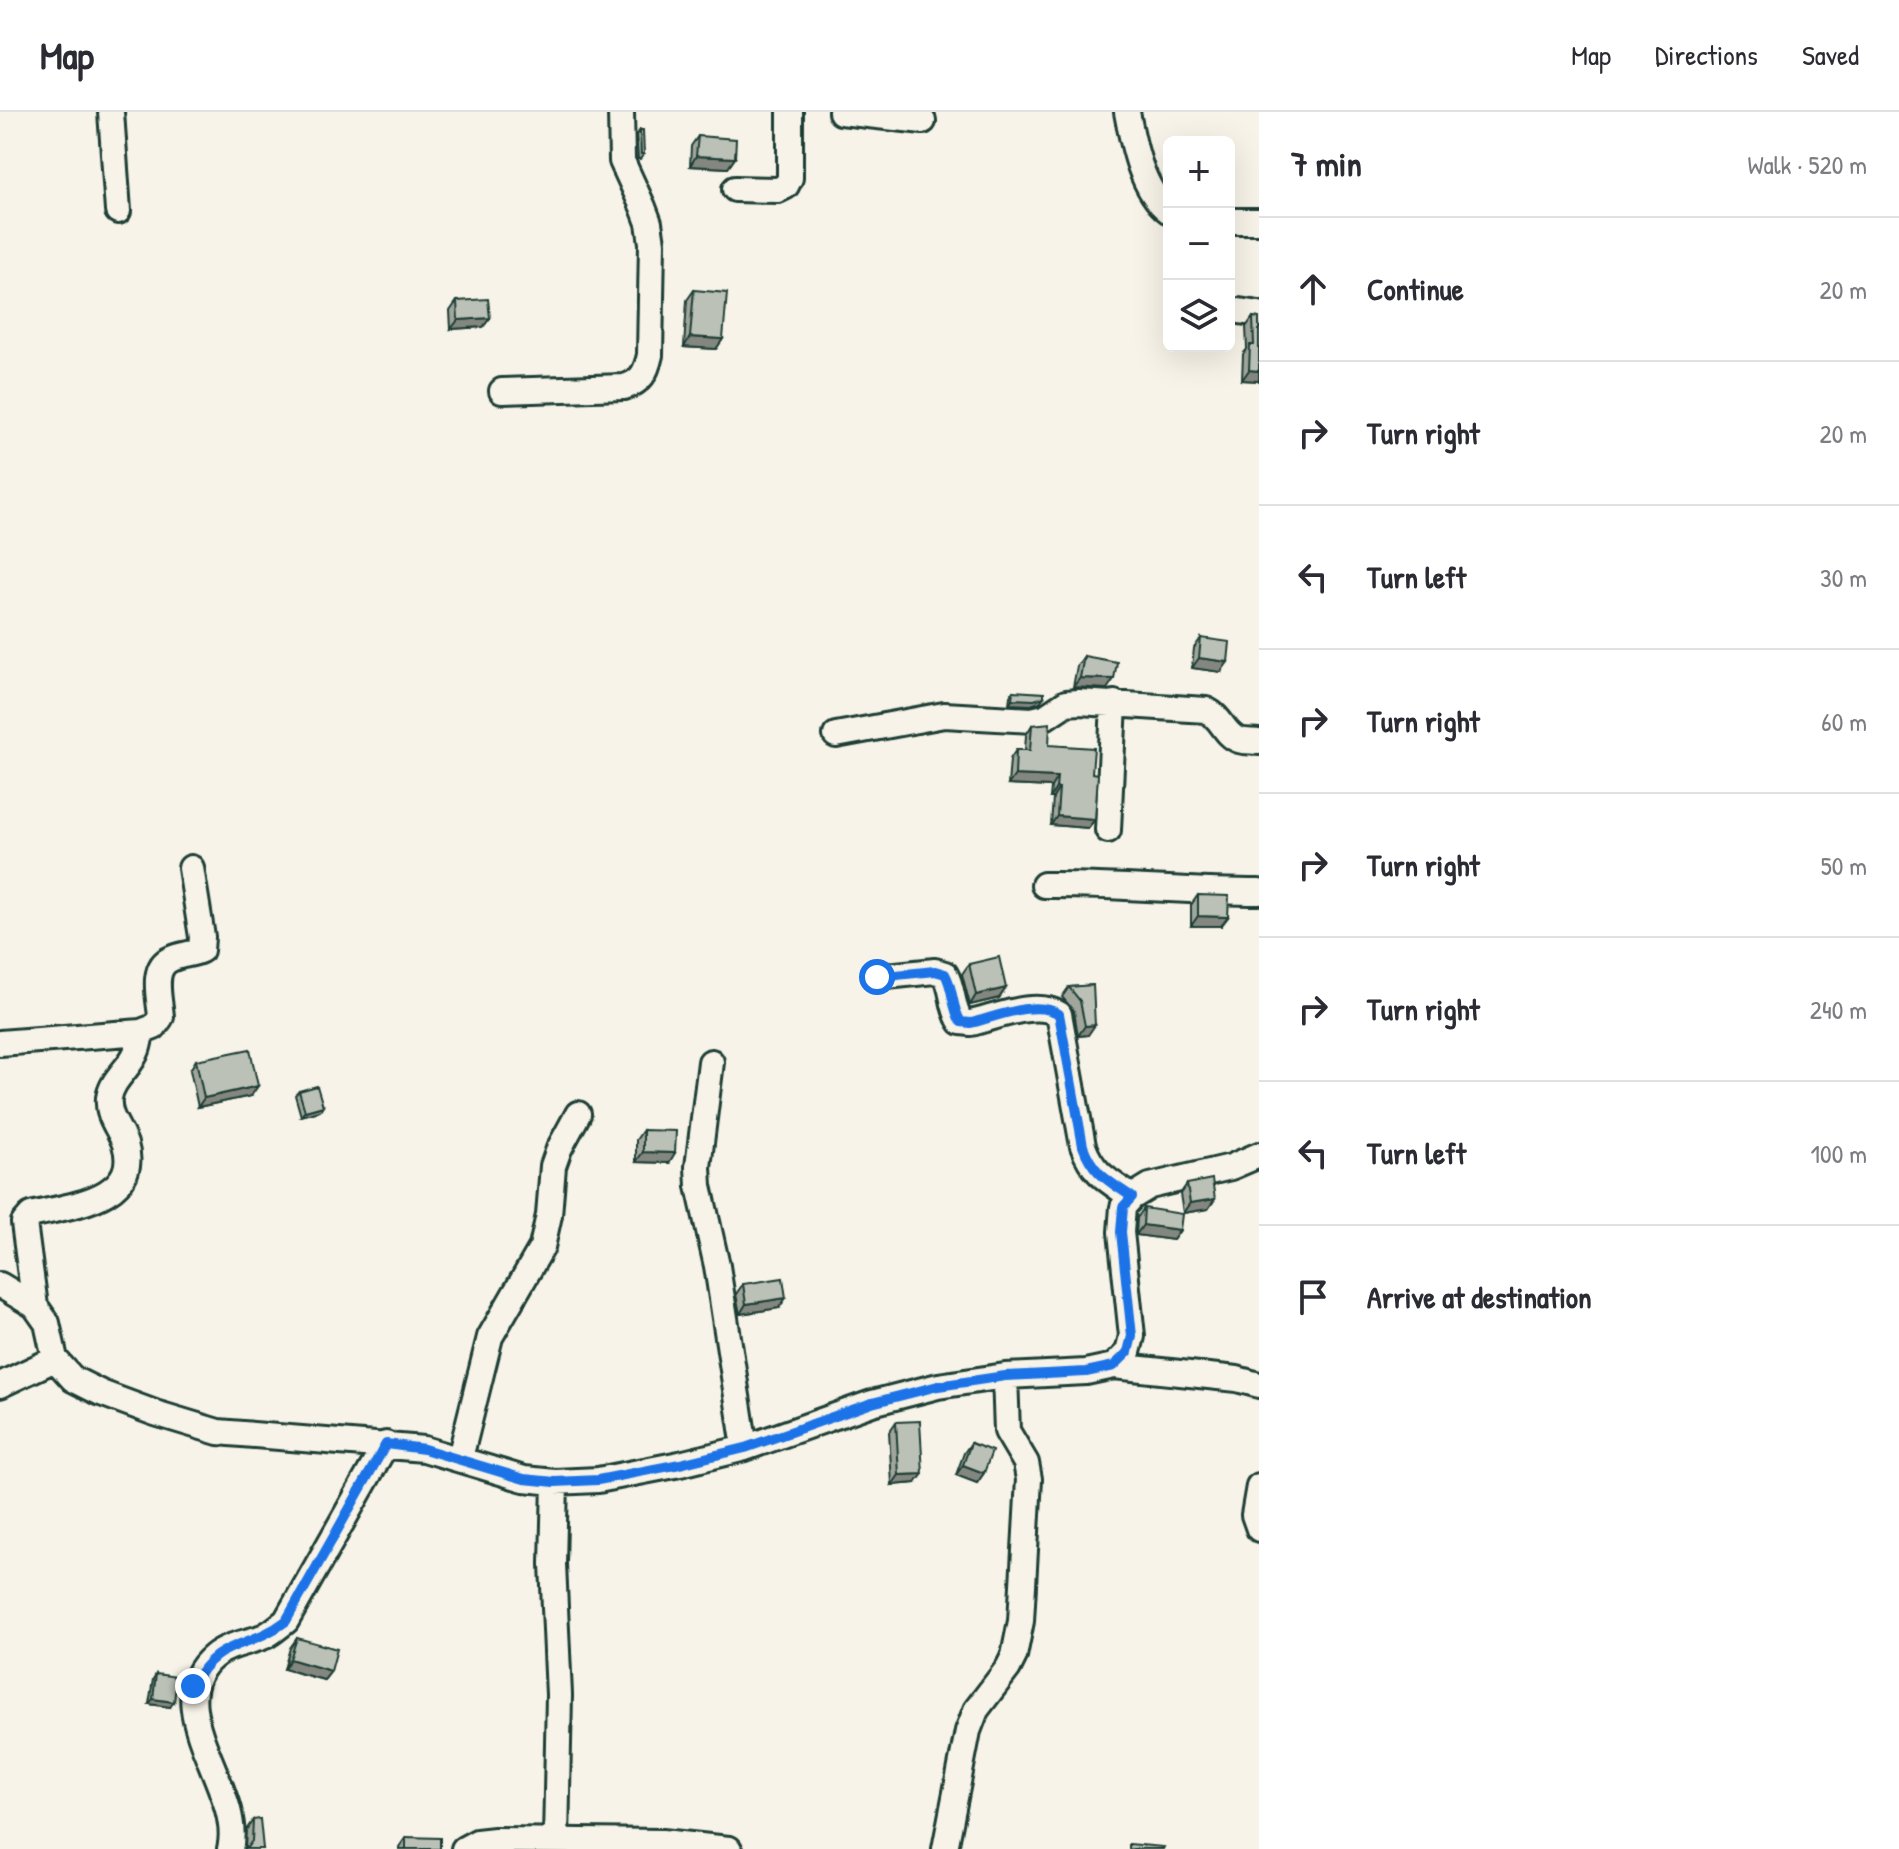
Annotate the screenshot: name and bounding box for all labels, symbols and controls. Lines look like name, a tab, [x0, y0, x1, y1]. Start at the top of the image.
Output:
text: Map	[40, 29, 94, 81]
text: Map	[1571, 36, 1611, 74]
text: Directions	[1655, 36, 1758, 74]
text: Saved	[1802, 36, 1859, 74]
map controls	[1163, 136, 1235, 352]
button: +	[1163, 136, 1235, 208]
text: 7 min	[1291, 141, 1362, 187]
text: Walk · 520 m	[1747, 147, 1867, 182]
button: −	[1163, 208, 1235, 280]
icon: ahead	[1291, 267, 1335, 311]
text: Continue	[1367, 269, 1464, 309]
text: 20 m	[1820, 272, 1867, 307]
button: layers	[1163, 280, 1235, 352]
icon: right	[1291, 411, 1335, 455]
text: Turn right	[1367, 413, 1480, 453]
text: 20 m	[1820, 416, 1867, 451]
icon: left	[1291, 555, 1335, 599]
text: Turn left	[1367, 557, 1466, 597]
text: 30 m	[1820, 560, 1867, 595]
icon: right	[1291, 699, 1335, 743]
text: Turn right	[1367, 701, 1480, 741]
text: 60 m	[1821, 704, 1867, 739]
icon: right	[1291, 843, 1335, 887]
text: Turn right	[1367, 845, 1480, 885]
text: 50 m	[1821, 848, 1867, 883]
route start	[859, 959, 895, 995]
icon: right	[1291, 987, 1335, 1031]
text: Turn right	[1367, 989, 1480, 1029]
text: 240 m	[1810, 992, 1867, 1027]
icon: left	[1291, 1131, 1335, 1175]
text: Turn left	[1367, 1133, 1466, 1173]
text: 100 m	[1811, 1136, 1867, 1171]
icon: arrive	[1291, 1275, 1335, 1319]
text: Arrive at destination	[1367, 1277, 1592, 1317]
route end	[175, 1668, 211, 1704]

